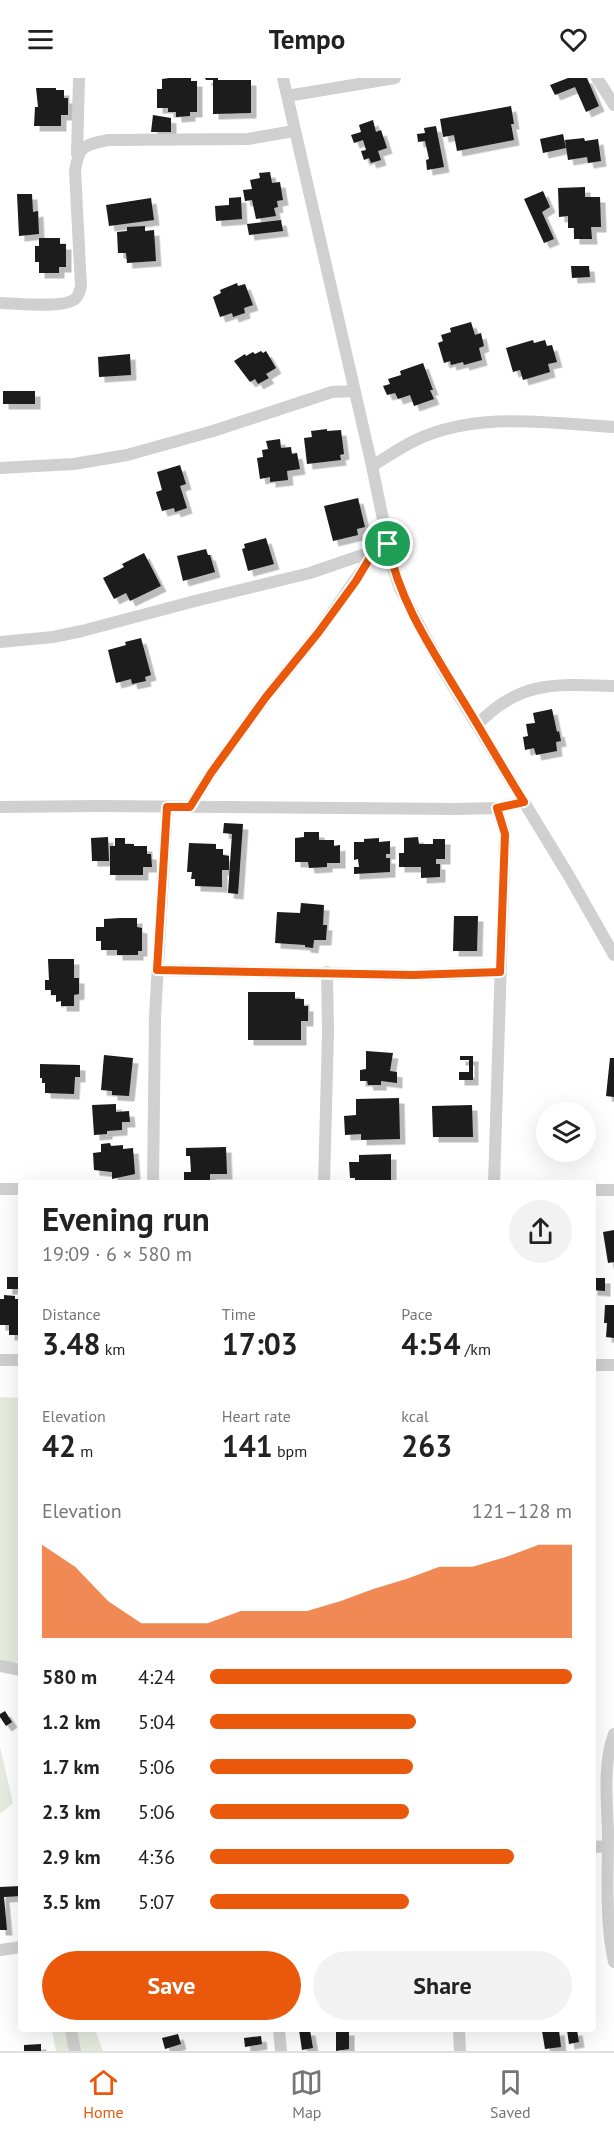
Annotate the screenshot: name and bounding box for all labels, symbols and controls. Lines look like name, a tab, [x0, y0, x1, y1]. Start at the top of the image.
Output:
text: Tempo	[269, 22, 345, 56]
icon: menu	[24, 23, 57, 56]
icon: heart	[557, 23, 590, 56]
pin	[362, 518, 413, 569]
icon: arrive	[371, 527, 404, 560]
map controls	[536, 1102, 596, 1162]
button: layers	[536, 1102, 596, 1162]
text: Evening run	[42, 1197, 210, 1240]
button: share	[509, 1200, 572, 1263]
text: 19:09 · 6 × 580 m	[42, 1241, 192, 1267]
text: Distance	[42, 1304, 101, 1324]
text: Time	[222, 1304, 256, 1324]
text: Pace	[401, 1304, 433, 1324]
text: 3.48	[42, 1324, 100, 1363]
text: 17:03	[222, 1324, 298, 1363]
text: 4:54	[401, 1324, 460, 1363]
text: km	[100, 1339, 125, 1359]
text: /km	[460, 1339, 491, 1359]
text: Elevation	[42, 1406, 106, 1426]
text: Heart rate	[222, 1406, 291, 1426]
text: kcal	[401, 1406, 429, 1426]
text: 42	[42, 1426, 76, 1465]
text: 141	[222, 1426, 273, 1465]
text: 263	[401, 1426, 452, 1465]
text: m	[76, 1441, 93, 1461]
text: bpm	[273, 1441, 307, 1461]
text: Elevation	[42, 1498, 122, 1524]
text: 121–128 m	[472, 1498, 572, 1524]
text: 580 m	[42, 1664, 97, 1690]
text: 4:24	[138, 1664, 175, 1690]
text: 1.2 km	[42, 1709, 101, 1735]
text: 5:04	[138, 1709, 175, 1735]
text: 1.7 km	[42, 1754, 100, 1780]
text: 5:06	[138, 1754, 175, 1780]
text: 2.3 km	[42, 1799, 101, 1825]
text: 5:06	[138, 1799, 175, 1825]
text: 2.9 km	[42, 1844, 101, 1870]
text: 4:36	[138, 1844, 175, 1870]
text: 3.5 km	[42, 1889, 101, 1915]
text: 5:07	[138, 1889, 175, 1915]
button: Save	[42, 1951, 301, 2020]
button: Share	[313, 1951, 572, 2020]
tab: Home	[83, 2066, 124, 2122]
tab: Map	[290, 2066, 323, 2122]
tab: Saved	[490, 2066, 531, 2122]

